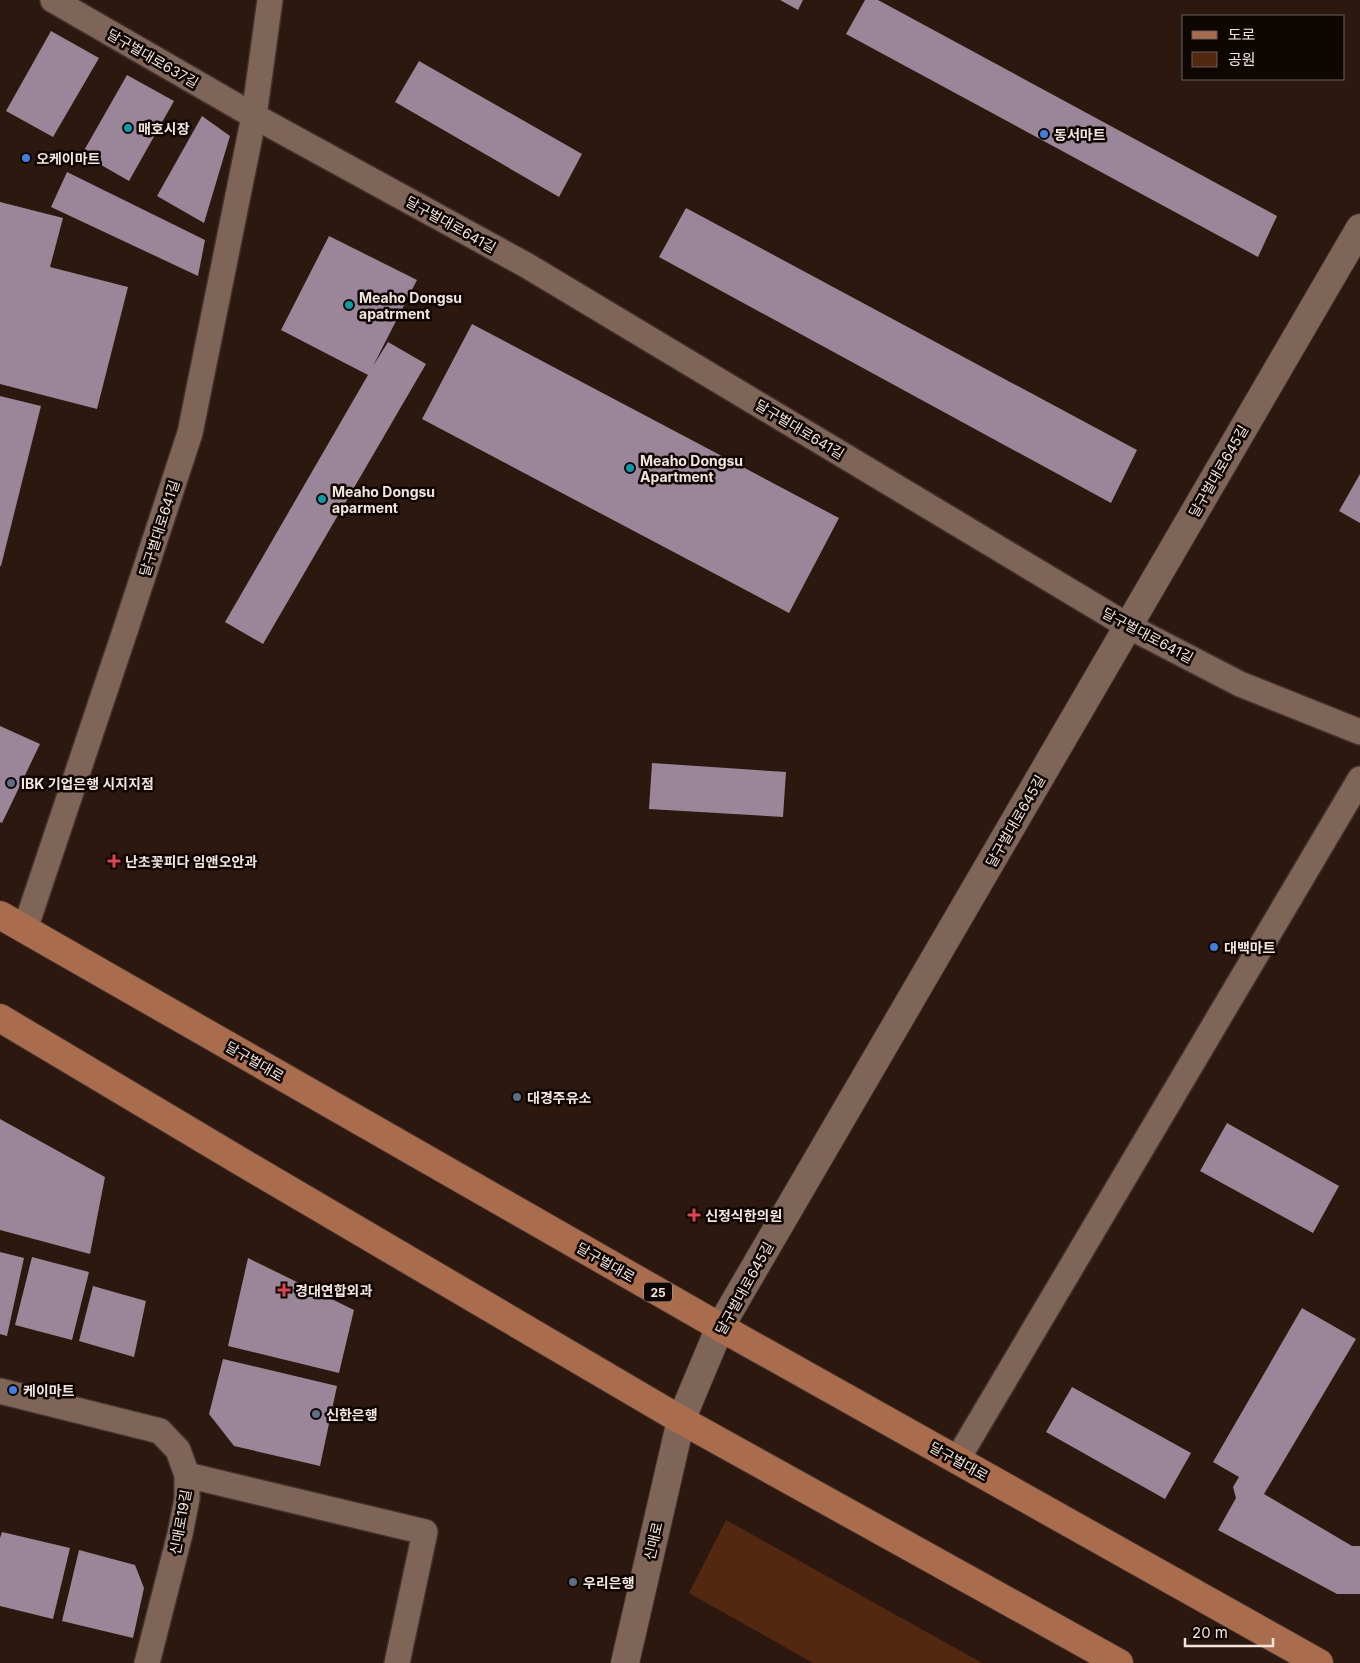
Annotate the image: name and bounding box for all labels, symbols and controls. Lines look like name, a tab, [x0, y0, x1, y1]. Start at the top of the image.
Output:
legend	[1182, 15, 1345, 80]
street label: 달구벌대로637길	[104, 25, 202, 91]
text: 도로	[1228, 25, 1256, 44]
text: 공원	[1228, 50, 1256, 69]
place label: 매호시장	[138, 120, 190, 137]
marker: 매호시장	[122, 122, 134, 134]
place label: 동서마트	[1054, 126, 1106, 143]
marker: 동서마트	[1038, 128, 1050, 140]
place label: 오케이마트	[36, 150, 101, 167]
marker: 오케이마트	[20, 152, 32, 164]
street label: 달구벌대로641길	[403, 192, 499, 256]
place label: Meaho Dongsu apatrment	[359, 289, 462, 322]
marker: Meaho Dongsu apatrment	[343, 299, 355, 311]
street label: 달구벌대로641길	[753, 396, 847, 462]
street label: 달구벌대로645길	[1185, 422, 1251, 520]
place label: Meaho Dongsu Apartment	[640, 452, 743, 485]
marker: Meaho Dongsu Apartment	[624, 462, 636, 474]
street label: 달구벌대로641길	[135, 478, 183, 578]
place label: Meaho Dongsu aparment	[332, 483, 435, 516]
marker: Meaho Dongsu aparment	[316, 493, 328, 505]
street label: 달구벌대로641길	[1100, 604, 1196, 666]
street label: 달구벌대로645길	[982, 772, 1048, 870]
place label: IBK 기업은행 시지지점	[21, 775, 154, 792]
marker: IBK 기업은행 시지지점	[5, 777, 17, 789]
place label: 난초꽃피다 임앤오안과	[125, 853, 257, 870]
marker: 난초꽃피다 임앤오안과	[107, 854, 121, 868]
place label: 대백마트	[1224, 939, 1276, 956]
marker: 대백마트	[1208, 941, 1220, 953]
street label: 달구벌대로	[223, 1038, 287, 1085]
place label: 대경주유소	[527, 1089, 592, 1106]
marker: 대경주유소	[511, 1091, 523, 1103]
place label: 신정식한의원	[705, 1207, 782, 1224]
marker: 신정식한의원	[687, 1208, 701, 1222]
street label: 달구벌대로	[574, 1239, 638, 1286]
street label: 달구벌대로645길	[711, 1239, 777, 1337]
place label: 경대연합외과	[295, 1282, 372, 1299]
road number: 25	[644, 1282, 672, 1301]
marker: 경대연합외과	[277, 1283, 291, 1297]
place label: 케이마트	[23, 1382, 75, 1399]
marker: 케이마트	[7, 1384, 19, 1396]
place label: 신한은행	[326, 1406, 378, 1423]
marker: 신한은행	[310, 1408, 322, 1420]
street label: 달구벌대로	[927, 1438, 991, 1484]
street label: 신매로19길	[166, 1488, 194, 1556]
street label: 신매로	[640, 1520, 666, 1562]
place label: 우리은행	[583, 1574, 635, 1591]
marker: 우리은행	[567, 1576, 579, 1588]
scale bar	[1185, 1616, 1272, 1648]
text: 20 m	[1192, 1623, 1228, 1642]

